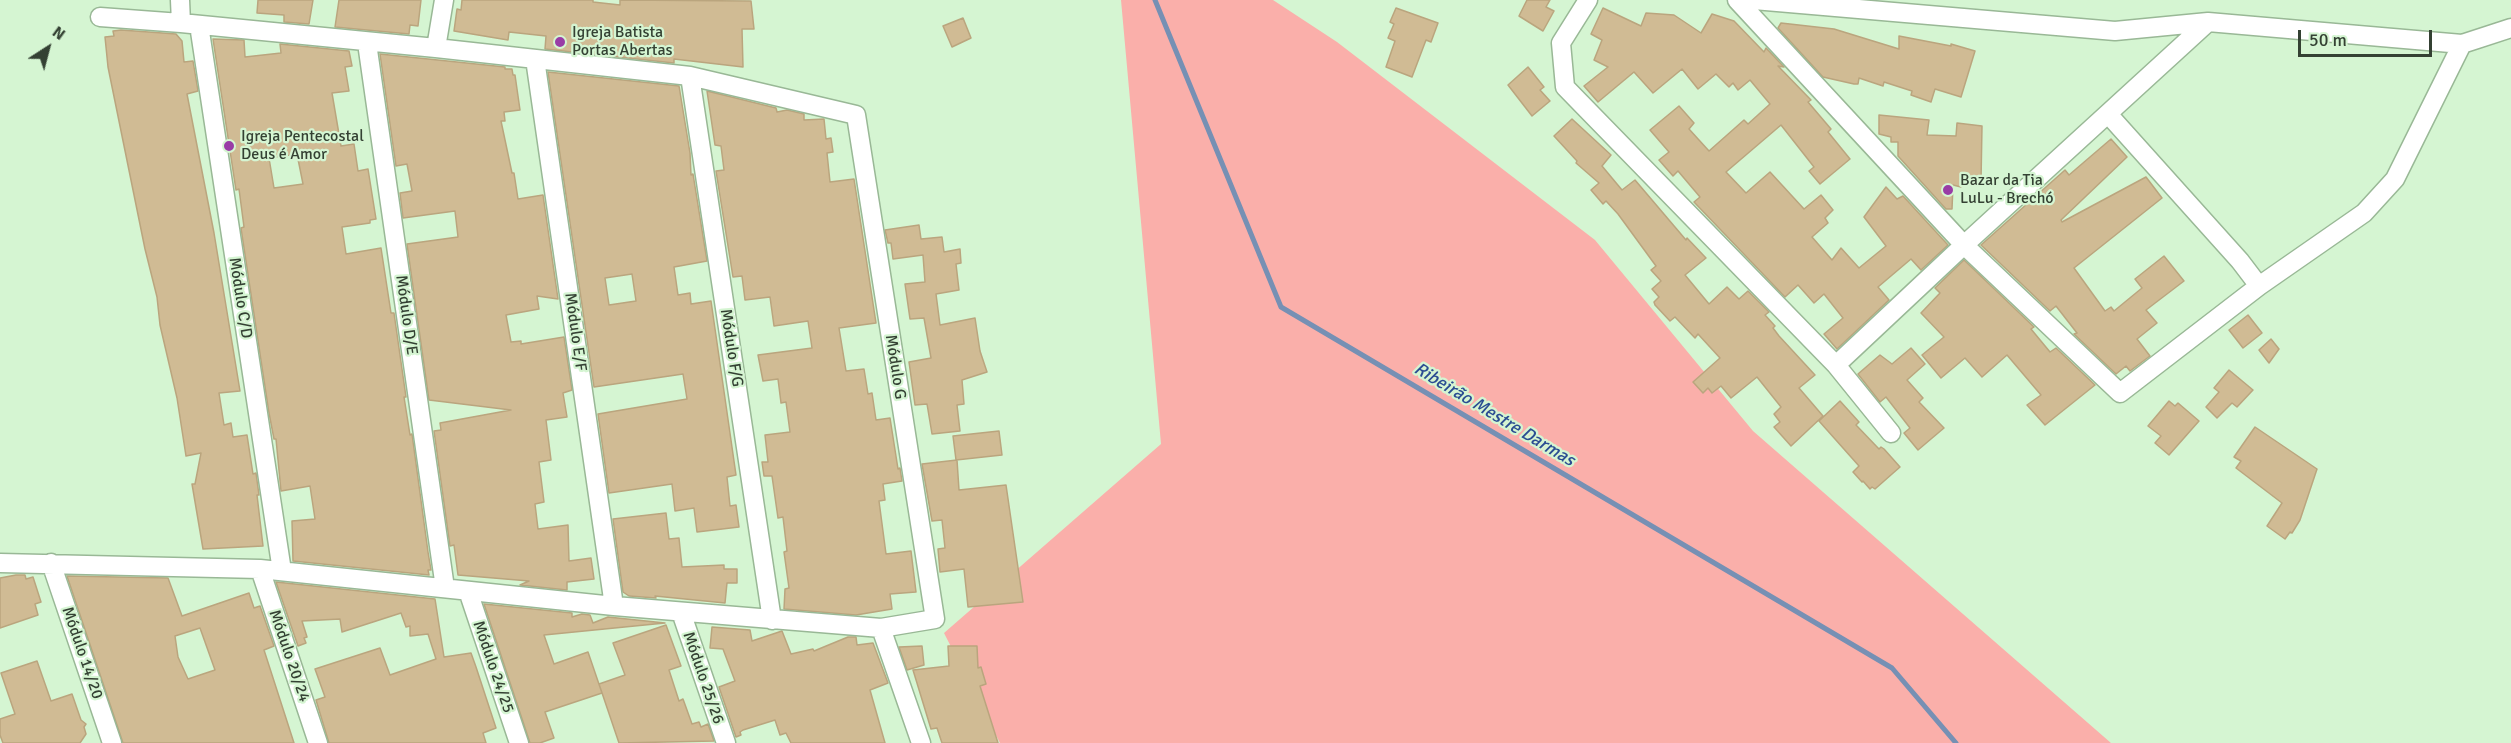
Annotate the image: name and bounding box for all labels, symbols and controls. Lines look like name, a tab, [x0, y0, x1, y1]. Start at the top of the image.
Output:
north arrow	[18, 18, 78, 78]
scale bar	[2301, 18, 2434, 56]
text: N	[48, 22, 69, 45]
place label: Igreja Batista Portas Abertas	[572, 23, 673, 61]
text: 50 m	[2309, 29, 2347, 51]
marker: Igreja Batista Portas Abertas	[553, 35, 567, 49]
place label: Igreja Pentecostal Deus é Amor	[241, 127, 364, 165]
marker: Igreja Pentecostal Deus é Amor	[222, 139, 236, 153]
place label: Bazar da Tia LuLu - Brechó	[1960, 171, 2054, 209]
marker: Bazar da Tia LuLu - Brechó	[1941, 183, 1955, 197]
street label: Módulo C/D	[224, 256, 256, 340]
street label: Módulo D/E	[391, 274, 421, 356]
street label: Módulo E/F	[560, 292, 590, 372]
street label: Módulo F/G	[715, 308, 747, 388]
street label: Módulo G	[880, 333, 910, 401]
water label: Ribeirão Mestre Darmas	[1410, 358, 1578, 472]
street label: Módulo 14/20	[57, 604, 107, 702]
street label: Módulo 20/24	[264, 607, 314, 705]
street label: Módulo 24/25	[468, 618, 518, 716]
street label: Módulo 25/26	[678, 629, 728, 727]

